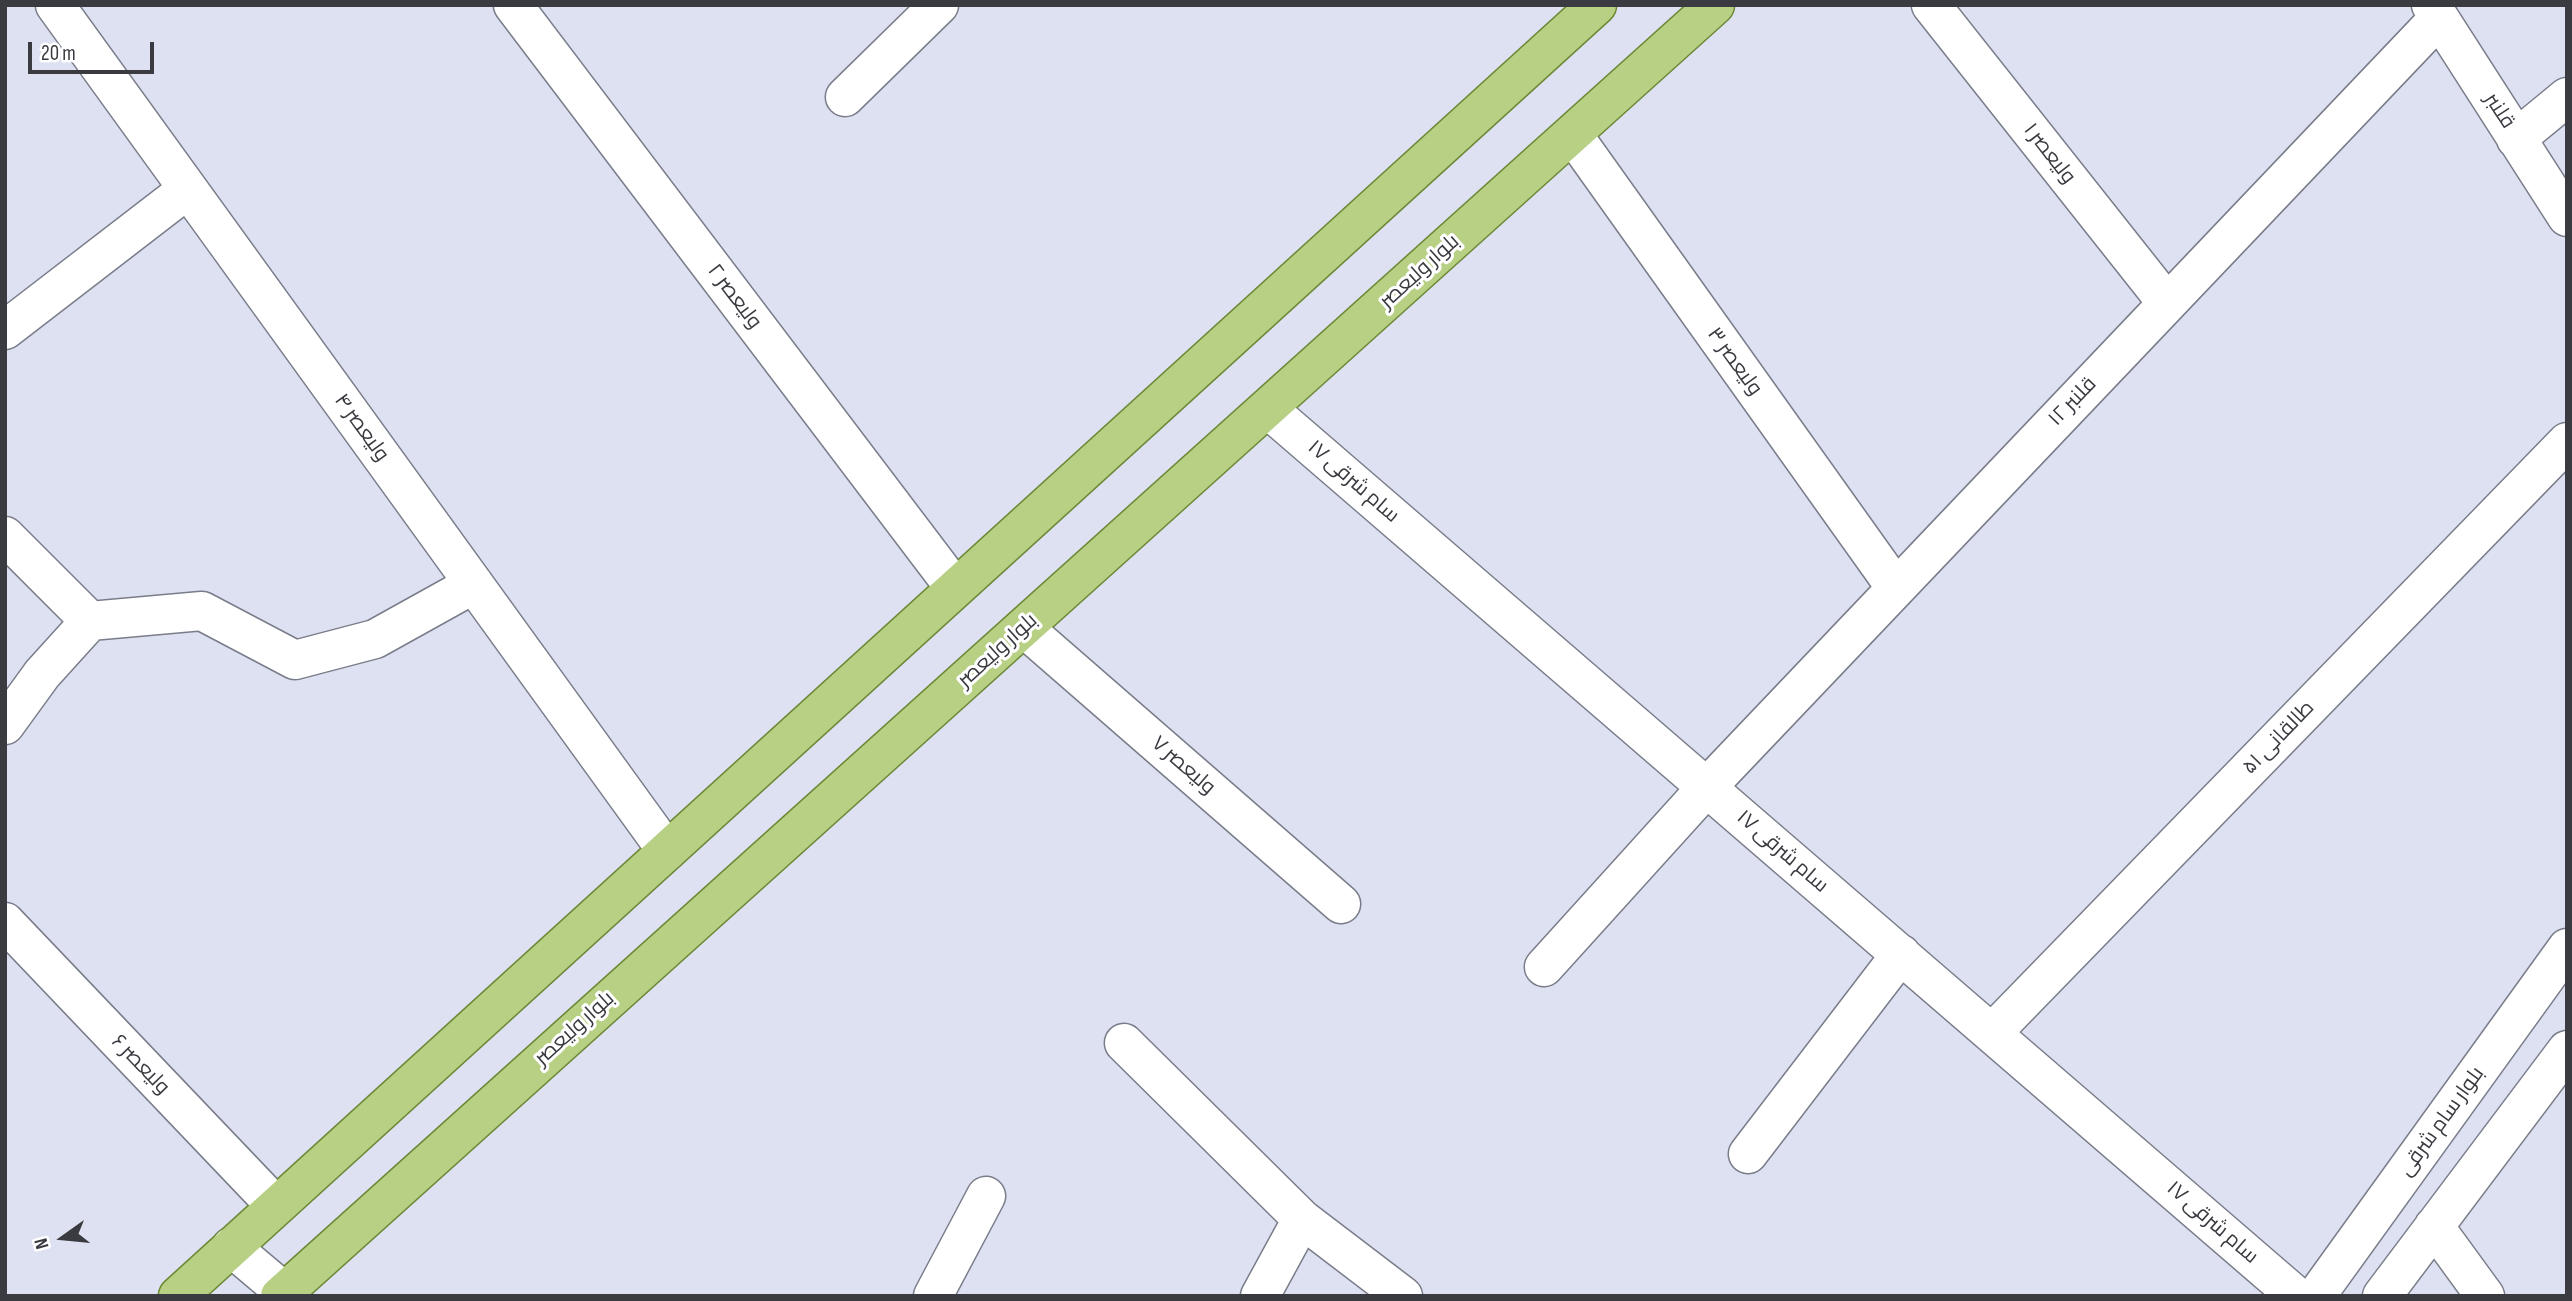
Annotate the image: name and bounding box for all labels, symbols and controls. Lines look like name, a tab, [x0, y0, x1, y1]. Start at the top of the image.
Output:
scale bar	[32, 28, 158, 72]
text: 20 m	[41, 41, 76, 66]
street label: قلنبر	[2478, 88, 2520, 134]
street label: ولیعصر ۱	[2017, 119, 2081, 189]
street label: بلوار ولیعصر	[1375, 230, 1465, 314]
street label: ولیعصر ۲	[701, 260, 767, 334]
street label: ولیعصر ۳	[1701, 323, 1767, 401]
street label: قلنبر ۱۲	[2044, 372, 2102, 432]
street label: ولیعصر ۴	[328, 389, 394, 467]
street label: سام شرقی ۱۷	[1302, 435, 1404, 529]
street label: بلوار ولیعصر	[953, 609, 1043, 693]
street label: طالقانی ۵۱	[2238, 696, 2320, 780]
street label: ولیعصر ۷	[1146, 731, 1220, 801]
street label: سام شرقی ۱۷	[1731, 805, 1833, 899]
street label: بلوار ولیعصر	[530, 987, 620, 1071]
street label: ولیعصر ۶	[105, 1030, 175, 1100]
street label: بلوار سام شرقی	[2394, 1062, 2490, 1182]
street label: سام شرقی ۱۷	[2161, 1176, 2263, 1270]
north arrow	[28, 1203, 98, 1273]
text: N	[30, 1236, 55, 1251]

